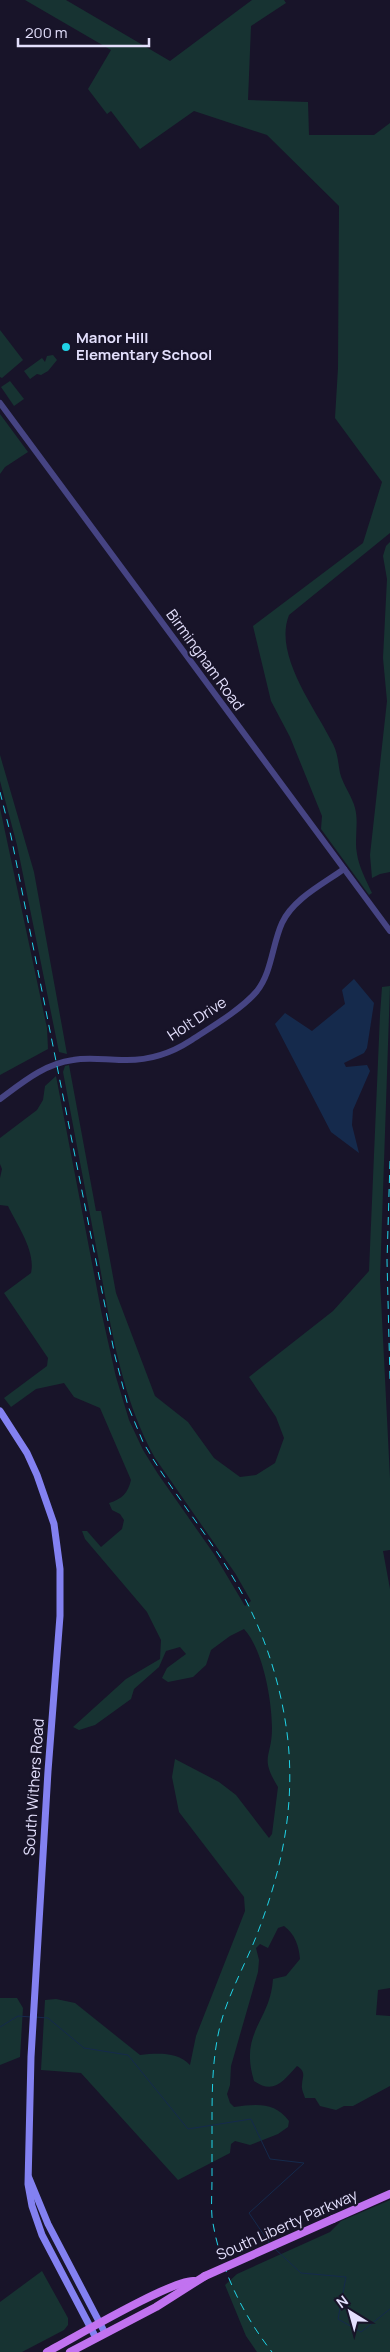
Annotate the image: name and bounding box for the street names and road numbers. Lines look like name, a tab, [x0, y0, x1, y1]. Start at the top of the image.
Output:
street label: Birmingham Road	[161, 605, 249, 715]
street label: Holt Drive	[163, 991, 231, 1046]
street label: South Withers Road	[18, 1718, 49, 1856]
street label: South Liberty Parkway	[213, 2184, 361, 2265]

